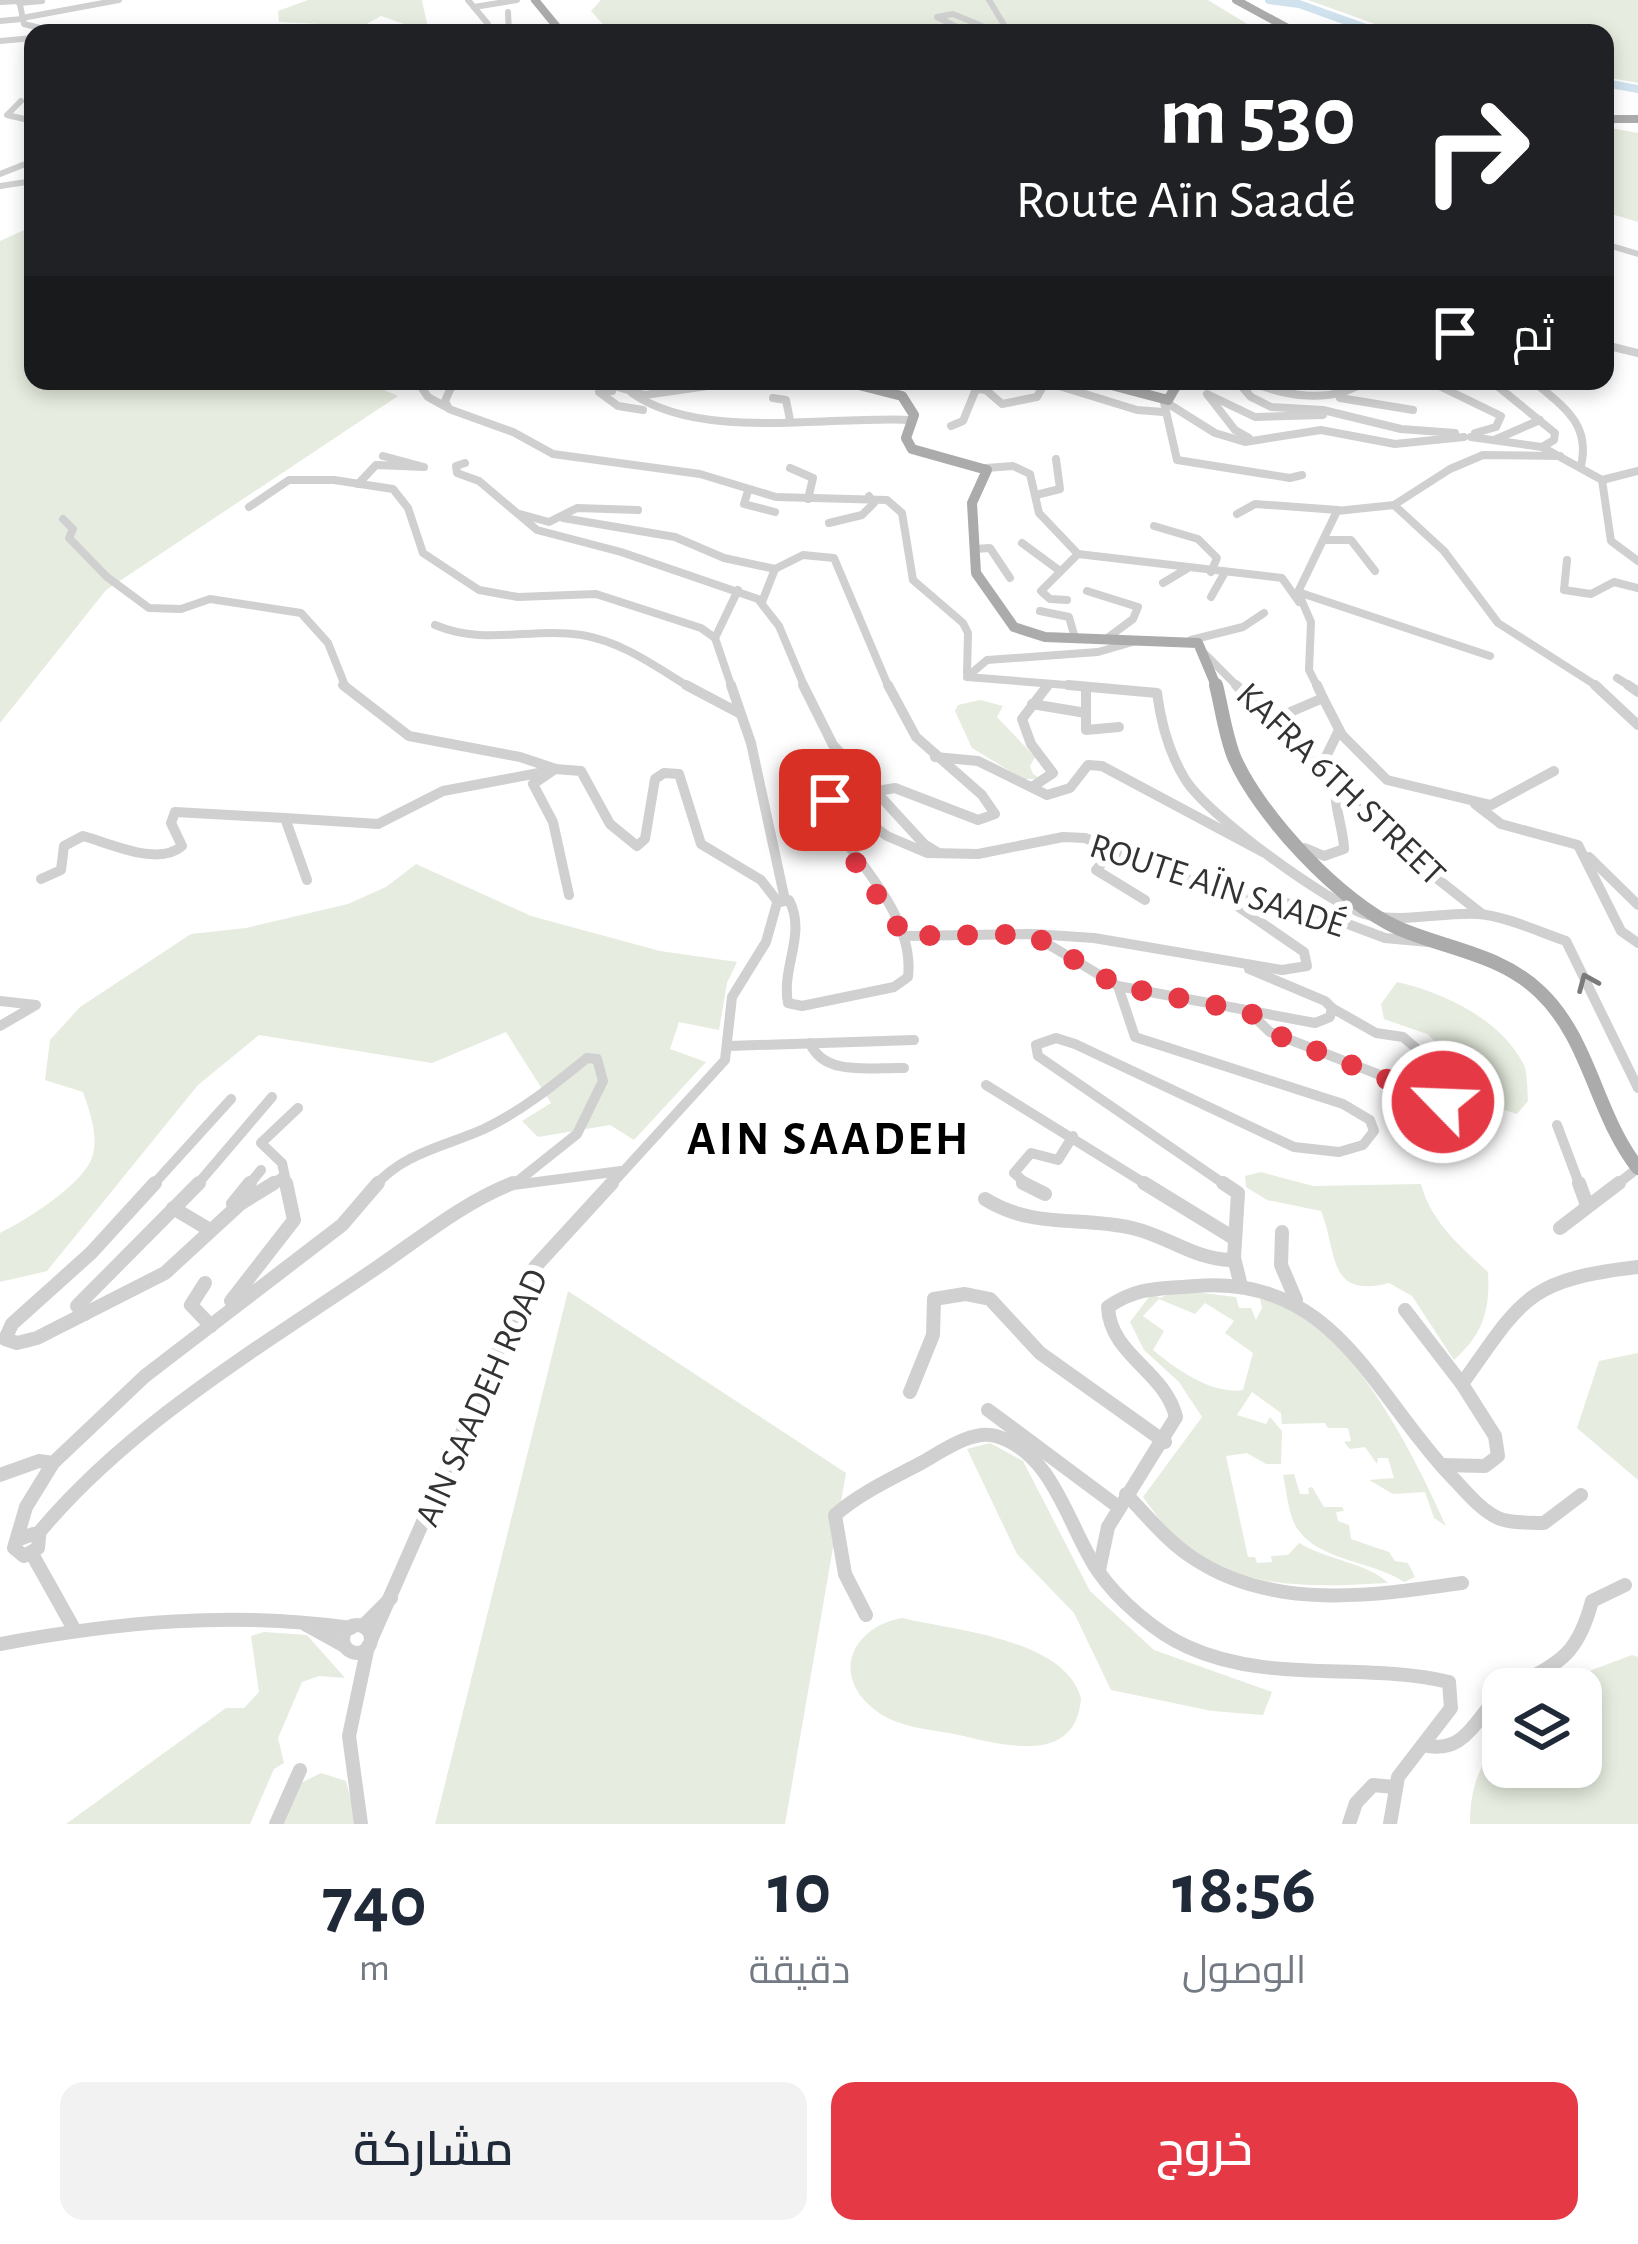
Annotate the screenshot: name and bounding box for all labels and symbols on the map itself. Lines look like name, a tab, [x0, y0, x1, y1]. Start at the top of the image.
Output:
street label: KAFRA 6TH STREET	[1229, 676, 1452, 893]
pin	[779, 749, 881, 851]
street label: ROUTE AÏN SAADÉ	[1085, 825, 1350, 944]
one-way arrow	[1577, 973, 1601, 994]
position arrow	[1380, 1039, 1506, 1165]
district label: AIN SAADEH	[687, 1116, 971, 1164]
street label: AIN SAADEH ROAD	[409, 1264, 555, 1532]

